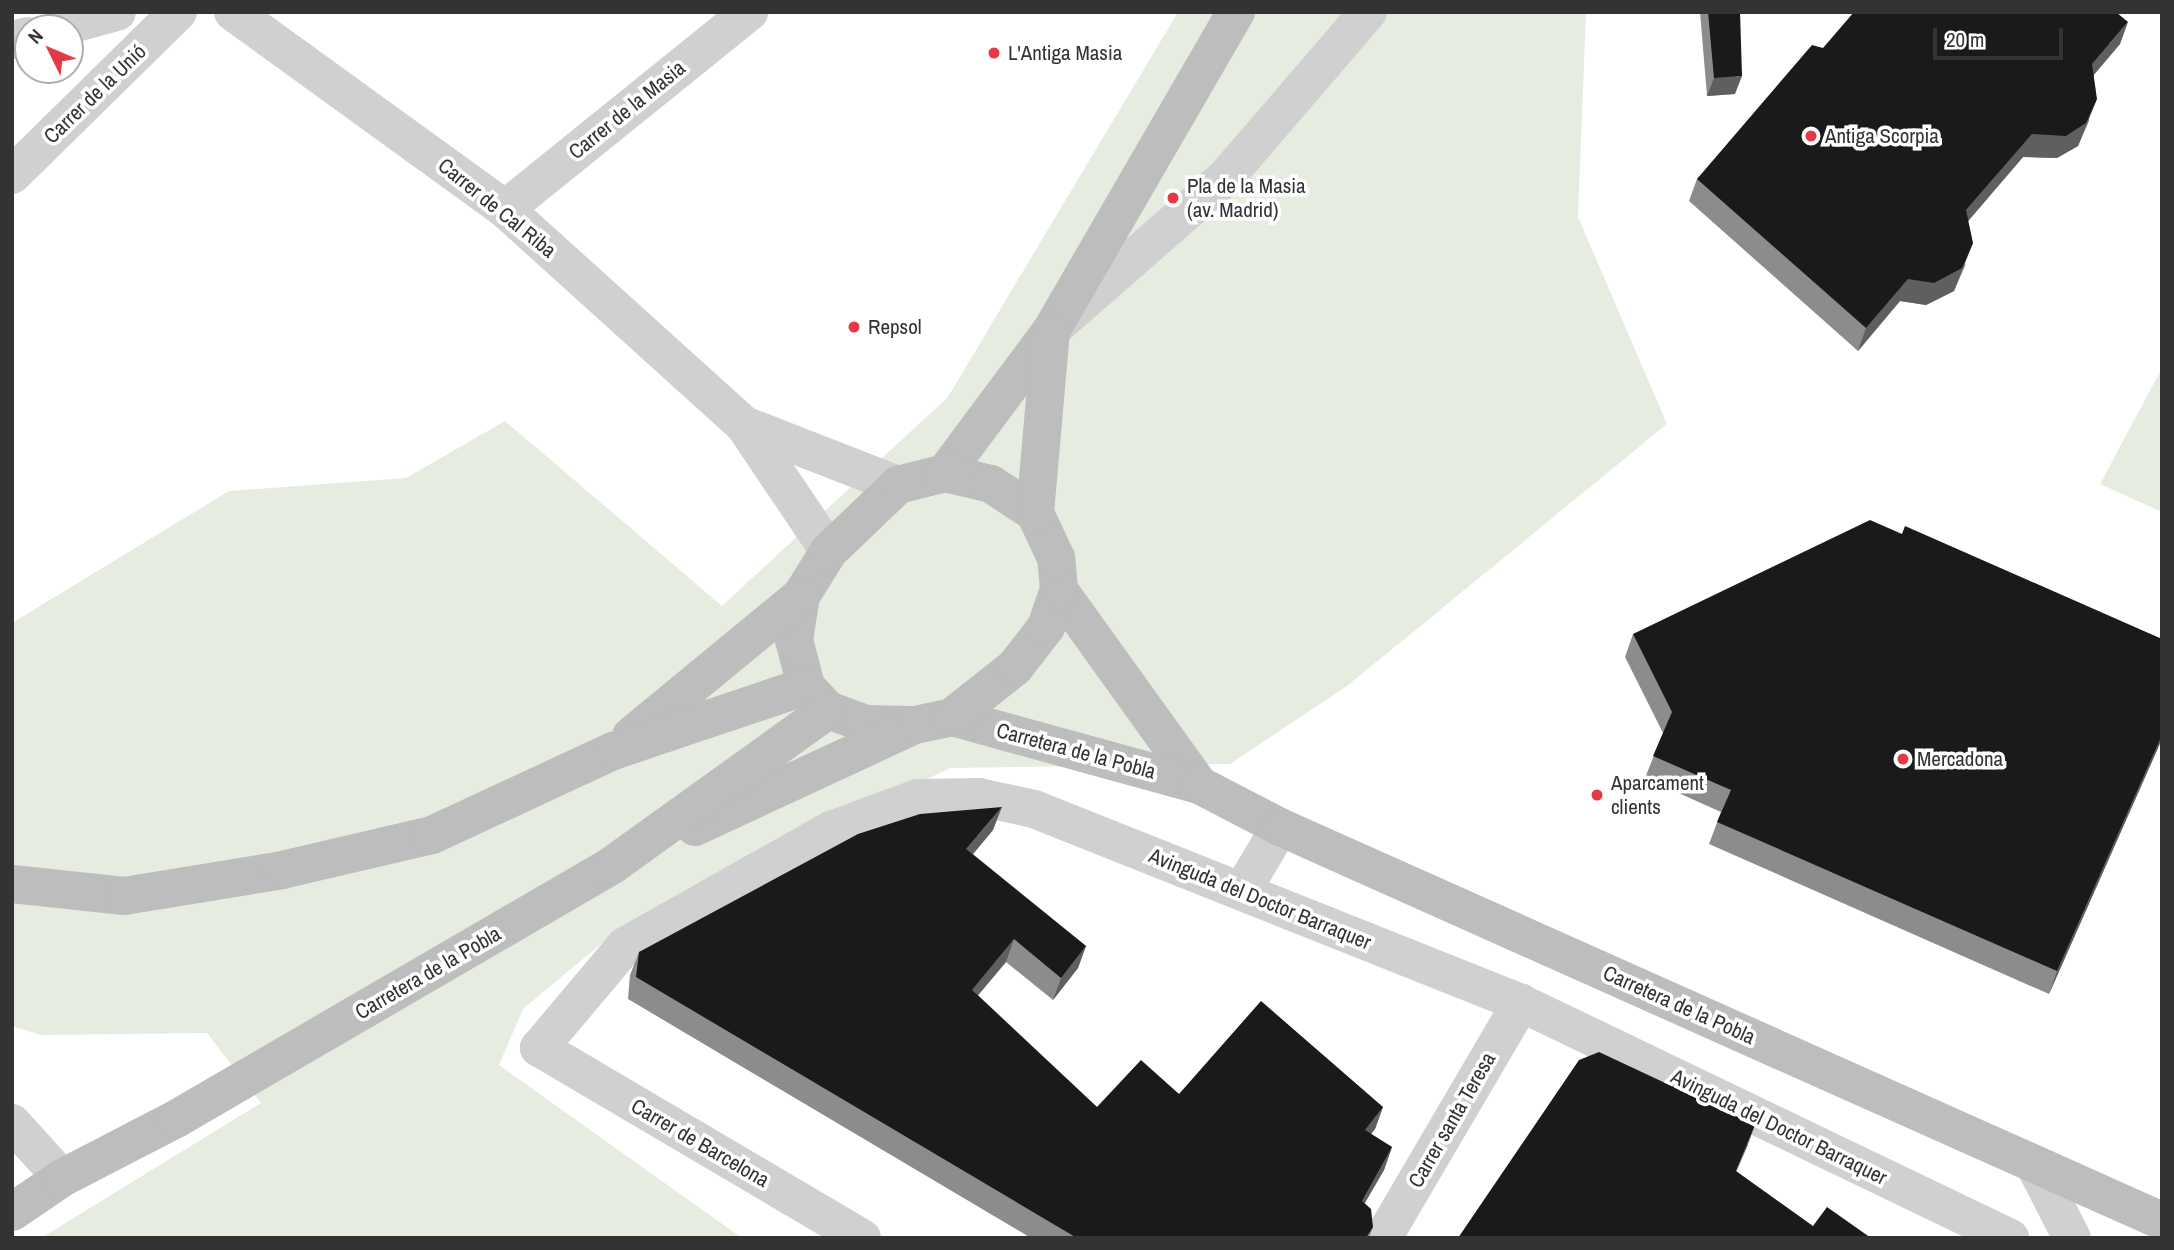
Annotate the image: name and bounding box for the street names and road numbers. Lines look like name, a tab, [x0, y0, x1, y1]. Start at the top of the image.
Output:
street label: Carrer de la Unió	[39, 39, 151, 149]
street label: Carrer de la Masia	[564, 55, 690, 165]
street label: Carrer de Cal Riba	[433, 153, 561, 263]
street label: Carretera de la Pobla	[994, 718, 1158, 784]
street label: Avinguda del Doctor Barraquer	[1145, 843, 1375, 955]
street label: Carretera de la Pobla	[351, 921, 505, 1025]
street label: Carretera de la Pobla	[1599, 960, 1759, 1050]
street label: Carrer santa Teresa	[1403, 1048, 1501, 1192]
street label: Avinguda del Doctor Barraquer	[1667, 1064, 1891, 1190]
street label: Carrer de Barcelona	[627, 1093, 773, 1193]

